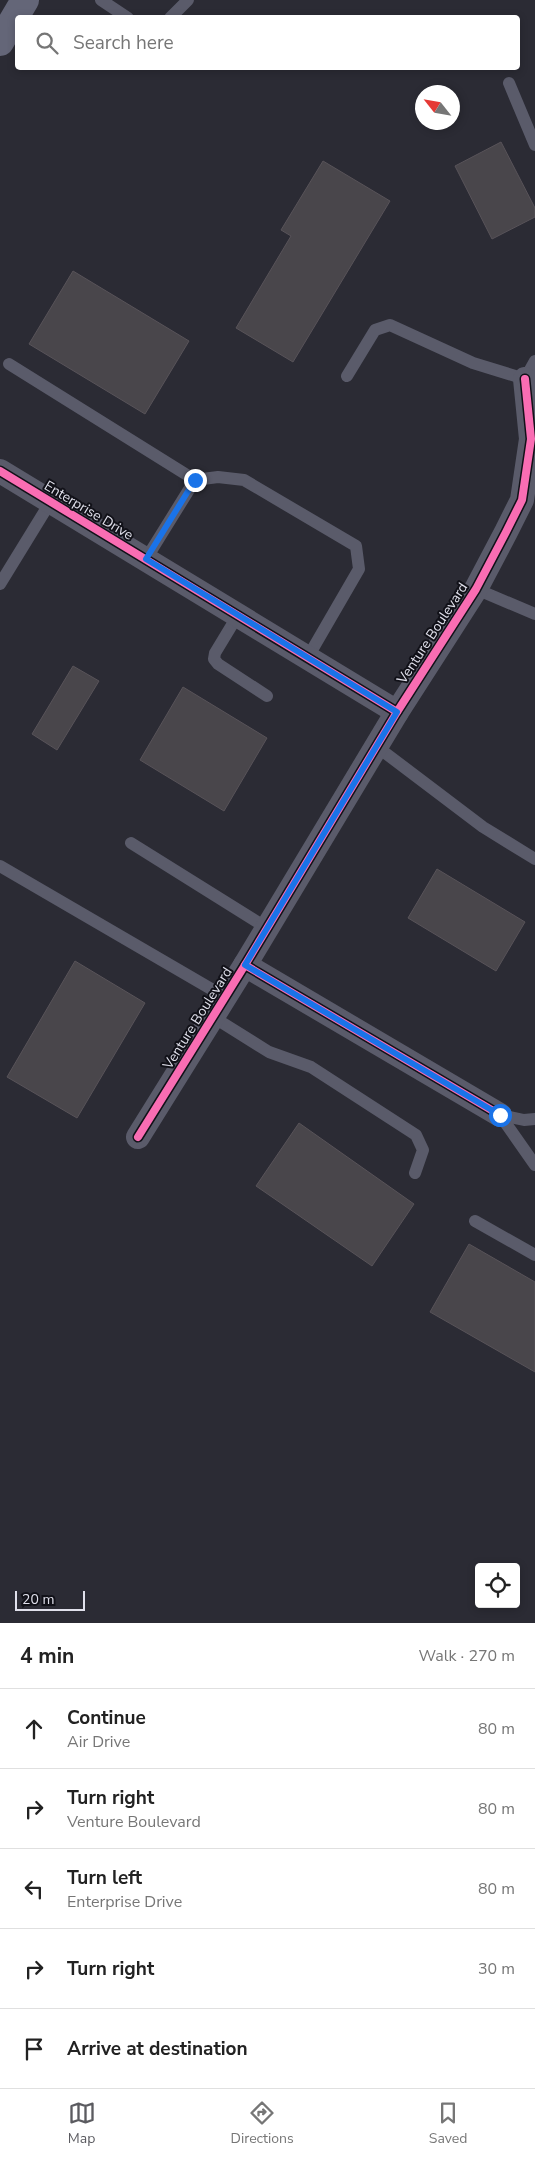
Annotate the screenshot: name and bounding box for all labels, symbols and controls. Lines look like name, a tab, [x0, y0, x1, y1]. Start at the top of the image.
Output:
search box	[15, 15, 520, 70]
icon: search	[33, 29, 61, 57]
text: Search here	[73, 30, 174, 56]
north arrow	[415, 85, 460, 130]
route end	[184, 469, 207, 492]
street label: Enterprise Drive	[41, 476, 137, 545]
street label: Venture Boulevard	[392, 579, 472, 688]
street label: Venture Boulevard	[158, 964, 236, 1074]
route start	[489, 1104, 512, 1127]
map controls	[475, 1563, 520, 1608]
button: locate	[475, 1563, 520, 1608]
scale bar	[15, 1588, 85, 1611]
text: 20 m	[22, 1590, 54, 1609]
text: 4 min	[20, 1642, 74, 1670]
text: Walk · 270 m	[419, 1645, 515, 1667]
text: Continue	[67, 1705, 146, 1731]
icon: ahead	[20, 1715, 48, 1743]
text: 80 m	[478, 1718, 515, 1740]
text: Air Drive	[67, 1731, 130, 1753]
text: Turn right	[67, 1785, 154, 1811]
icon: right	[20, 1795, 48, 1823]
text: 80 m	[478, 1798, 515, 1820]
text: Venture Boulevard	[67, 1811, 201, 1833]
text: Turn left	[67, 1865, 142, 1891]
icon: left	[20, 1875, 48, 1903]
text: 80 m	[478, 1878, 515, 1900]
text: Enterprise Drive	[67, 1891, 182, 1913]
icon: right	[20, 1955, 48, 1983]
text: Turn right	[67, 1956, 154, 1982]
text: 30 m	[478, 1958, 515, 1980]
icon: arrive	[20, 2035, 48, 2063]
text: Arrive at destination	[67, 2036, 248, 2062]
tab: Map	[68, 2099, 96, 2148]
tab: Directions	[231, 2099, 294, 2148]
tab: Saved	[429, 2099, 467, 2148]

